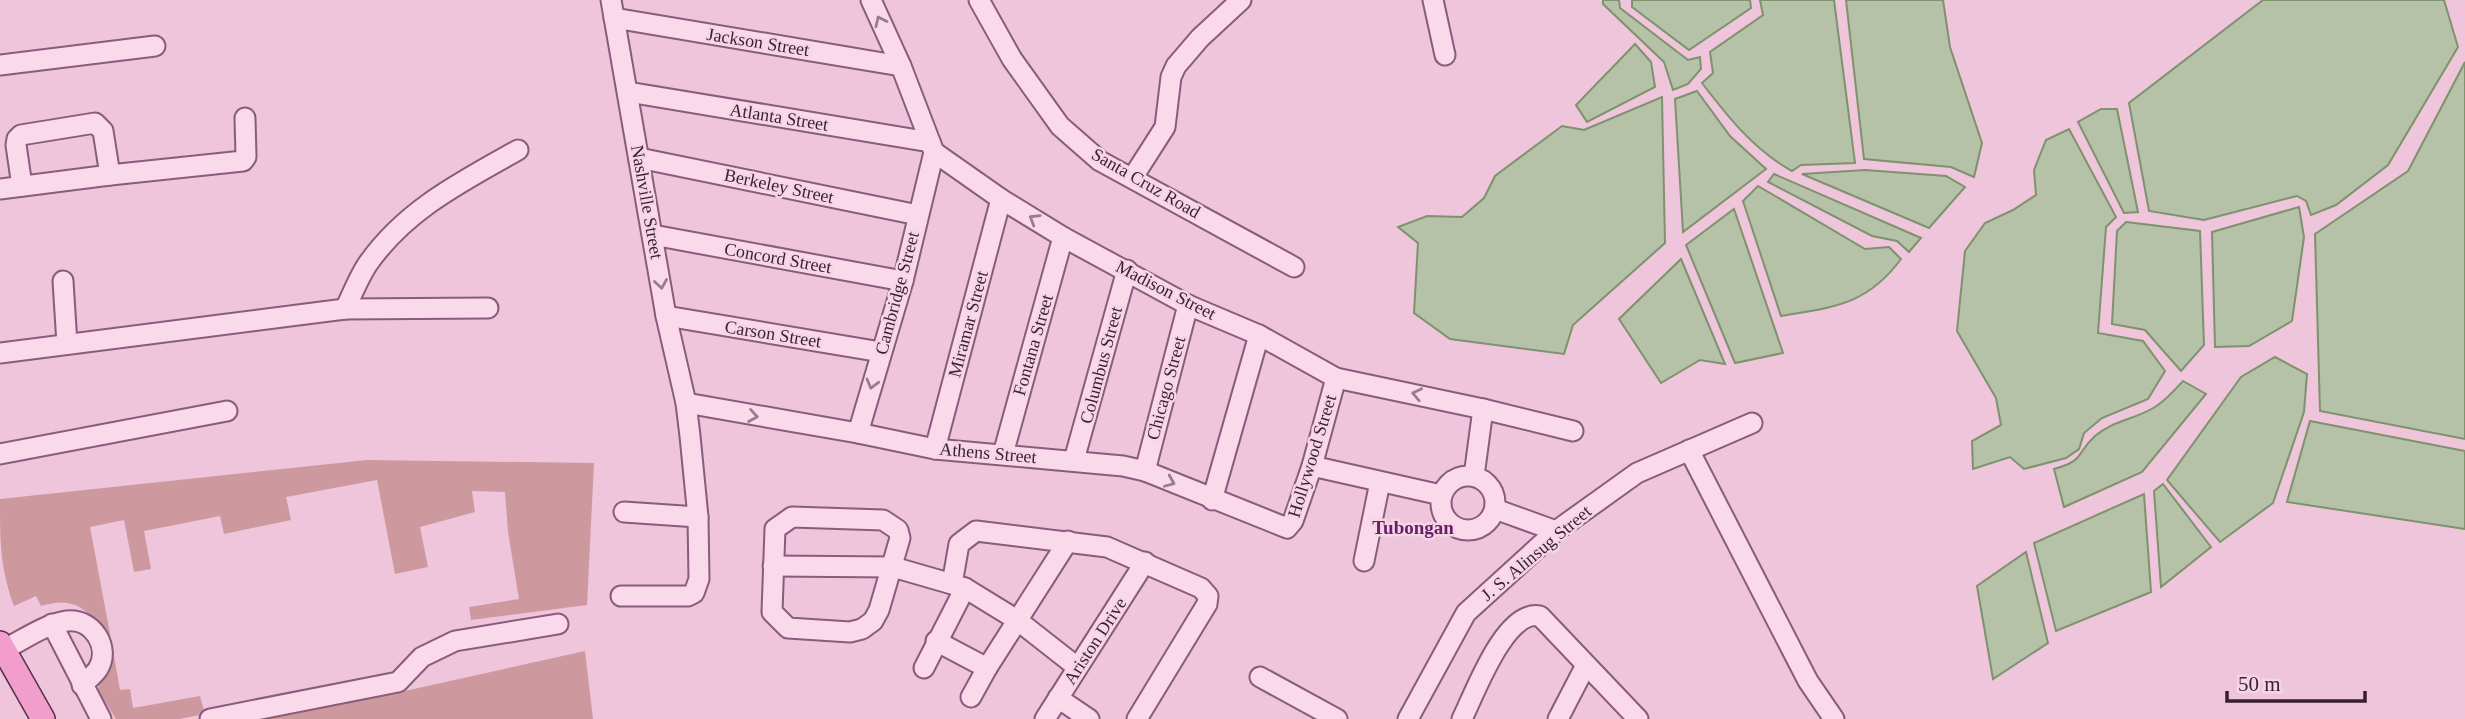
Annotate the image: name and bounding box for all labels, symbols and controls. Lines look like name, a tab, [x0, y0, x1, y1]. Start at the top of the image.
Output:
one-way arrow	[875, 16, 889, 28]
street label: Jackson Street	[705, 24, 811, 60]
street label: Atlanta Street	[728, 99, 830, 135]
street label: Nashville Street	[627, 143, 667, 261]
street label: Santa Cruz Road	[1088, 144, 1204, 222]
street label: Berkeley Street	[722, 165, 836, 207]
one-way arrow	[1029, 214, 1042, 227]
street label: Cambridge Street	[871, 229, 923, 357]
street label: Concord Street	[723, 239, 833, 277]
street label: Madison Street	[1113, 256, 1219, 324]
street label: Miramar Street	[944, 269, 992, 379]
one-way arrow	[653, 279, 668, 290]
street label: Fontana Street	[1009, 292, 1057, 398]
street label: Columbus Street	[1076, 304, 1126, 426]
street label: Carson Street	[723, 316, 823, 352]
street label: Chicago Street	[1143, 334, 1189, 442]
one-way arrow	[866, 377, 880, 389]
one-way arrow	[1411, 387, 1423, 402]
street label: Hollywood Street	[1284, 392, 1340, 520]
one-way arrow	[747, 408, 759, 423]
street label: Athens Street	[939, 439, 1037, 467]
one-way arrow	[1162, 474, 1175, 488]
street label: J. S. Alinsug Street	[1477, 501, 1595, 605]
district label: Tubongan	[1372, 517, 1454, 538]
street label: Ariston Drive	[1060, 594, 1130, 688]
scale bar	[2227, 660, 2365, 704]
text: 50 m	[2238, 672, 2281, 696]

